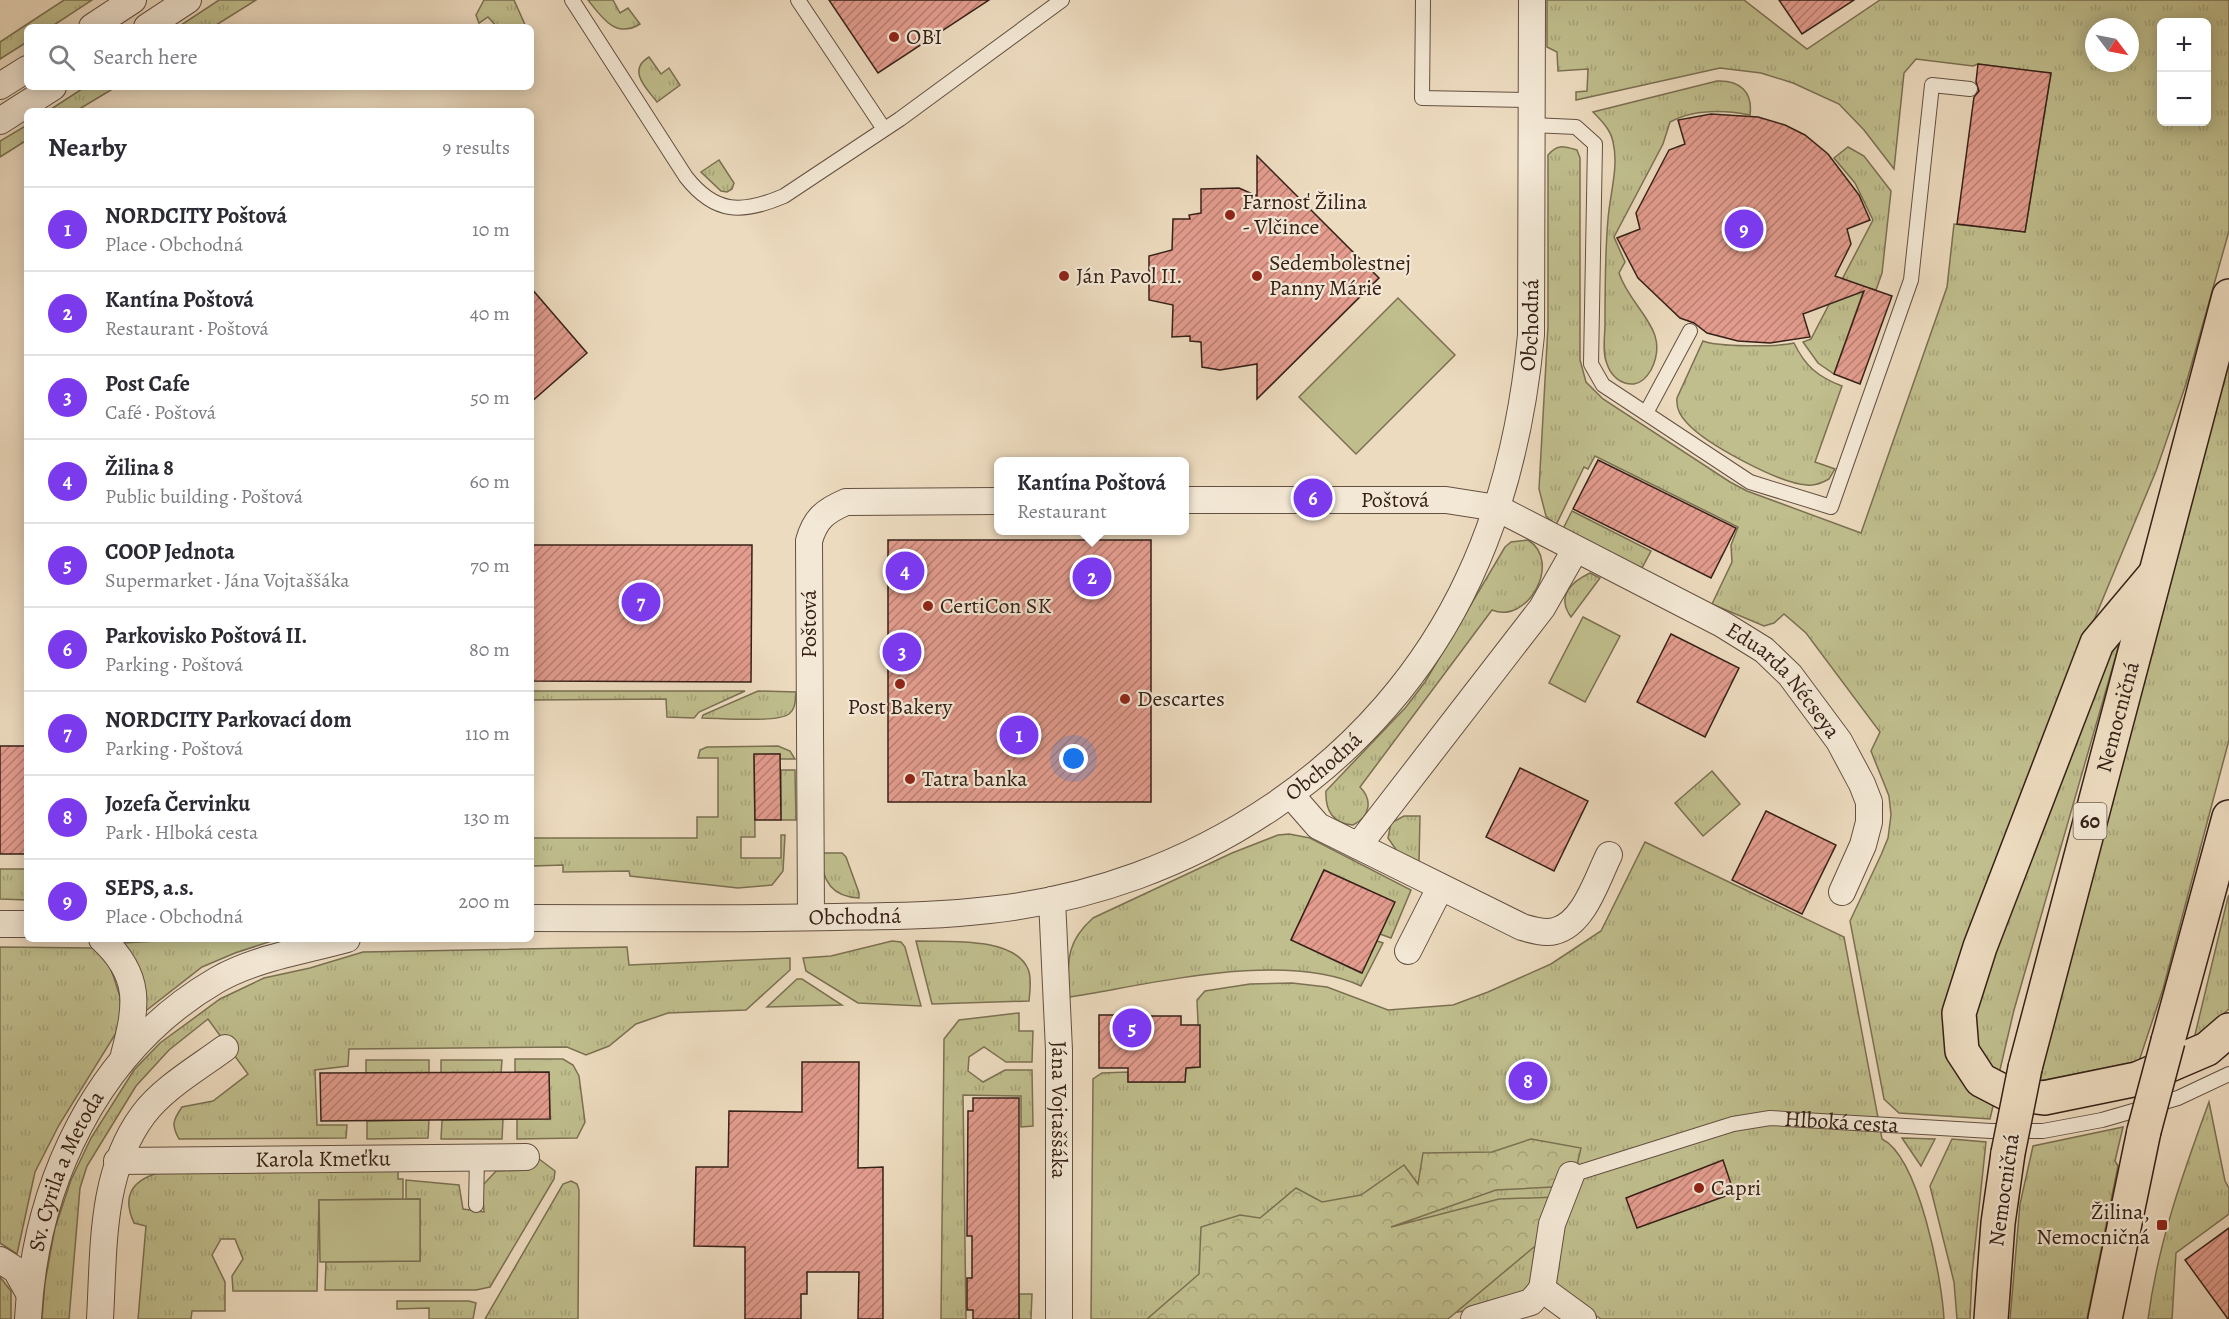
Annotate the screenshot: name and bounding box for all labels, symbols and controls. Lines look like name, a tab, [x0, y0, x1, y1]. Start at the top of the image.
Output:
north arrow	[2085, 18, 2139, 72]
map controls	[2157, 18, 2211, 126]
button: +	[2157, 18, 2211, 72]
place label: OBI	[906, 22, 942, 52]
search box	[24, 24, 534, 90]
marker: OBI	[887, 30, 901, 44]
icon: search	[45, 41, 78, 74]
text: Search here	[93, 42, 198, 72]
button: −	[2157, 72, 2211, 126]
text: Nearby	[48, 130, 127, 165]
text: 9 results	[442, 134, 510, 161]
place label: Farnosť Žilina - Vlčince	[1242, 187, 1368, 242]
text: NORDCITY Poštová	[105, 201, 287, 231]
pin: 9	[1724, 206, 1764, 252]
marker: Farnosť Žilina - Vlčince	[1223, 208, 1237, 222]
text: 1	[64, 216, 71, 243]
text: 10 m	[472, 216, 510, 243]
text: Place · Obchodná	[105, 231, 243, 258]
place label: Sedembolestnej Panny Márie	[1269, 248, 1411, 303]
place label: Ján Pavol II.	[1076, 261, 1183, 291]
marker: Ján Pavol II.	[1057, 269, 1071, 283]
marker: Sedembolestnej Panny Márie	[1250, 269, 1264, 283]
street label: Obchodná	[1512, 278, 1546, 373]
text: Kantína Poštová	[105, 285, 254, 315]
text: 2	[63, 300, 72, 327]
text: 40 m	[470, 300, 510, 327]
text: Restaurant · Poštová	[105, 315, 269, 342]
text: Post Cafe	[105, 369, 190, 399]
text: 3	[63, 384, 72, 411]
text: 50 m	[470, 384, 510, 411]
text: Café · Poštová	[105, 399, 216, 426]
text: Žilina 8	[105, 453, 174, 483]
popup	[994, 457, 1189, 535]
text: 4	[63, 468, 72, 495]
text: 60 m	[470, 468, 510, 495]
text: Kantína Poštová	[1017, 468, 1166, 498]
pin: 6	[1294, 476, 1332, 520]
text: Public building · Poštová	[105, 483, 303, 510]
street label: Poštová	[1361, 485, 1430, 515]
text: Restaurant	[1017, 498, 1107, 525]
text: COOP Jednota	[105, 537, 235, 567]
pin: 4	[886, 548, 924, 594]
text: 5	[63, 552, 72, 579]
text: 70 m	[470, 552, 510, 579]
pin: 2	[1072, 554, 1112, 600]
text: Supermarket · Jána Vojtaššáka	[105, 567, 350, 594]
pin: 7	[622, 580, 660, 624]
street label: Poštová	[794, 589, 824, 658]
place label: CertiCon SK	[940, 591, 1051, 621]
marker: CertiCon SK	[921, 599, 935, 613]
street label: Eduarda Nécseya	[1720, 615, 1848, 745]
text: Parkovisko Poštová II.	[105, 621, 307, 651]
pin: 3	[882, 630, 922, 674]
text: 6	[63, 636, 72, 663]
text: 80 m	[469, 636, 510, 663]
text: Parking · Poštová	[105, 651, 243, 678]
street label: Nemocničná	[2089, 657, 2147, 776]
marker: Post Bakery	[893, 677, 907, 691]
place label: Descartes	[1137, 684, 1225, 714]
place label: Post Bakery	[848, 692, 953, 722]
marker: Descartes	[1118, 692, 1132, 706]
text: NORDCITY Parkovací dom	[105, 705, 352, 735]
pin: 1	[1000, 712, 1038, 758]
text: 7	[63, 720, 72, 747]
text: 110 m	[465, 720, 510, 747]
street label: Obchodná	[1279, 725, 1369, 808]
text: Parking · Poštová	[105, 735, 243, 762]
your location	[1059, 744, 1088, 773]
place label: Tatra banka	[922, 764, 1028, 794]
marker: Tatra banka	[903, 772, 917, 786]
text: Jozefa Červinku	[105, 789, 250, 819]
road number: 60	[2074, 803, 2106, 839]
text: 8	[63, 804, 72, 831]
text: 130 m	[464, 804, 510, 831]
text: Park · Hlboká cesta	[105, 819, 258, 846]
text: SEPS, a.s.	[105, 873, 194, 903]
text: 9	[63, 888, 72, 915]
text: 200 m	[459, 888, 510, 915]
street label: Obchodná	[808, 901, 902, 932]
text: Place · Obchodná	[105, 903, 243, 930]
pin: 5	[1112, 1006, 1152, 1050]
street label: Jána Vojtaššáka	[1044, 1040, 1074, 1180]
pin: 8	[1508, 1058, 1547, 1104]
street label: Sv. Cyrila a Metoda	[21, 1084, 112, 1254]
street label: Hlboká cesta	[1784, 1104, 1900, 1141]
street label: Nemocničná	[1981, 1131, 2027, 1248]
street label: Karola Kmeťku	[255, 1143, 391, 1175]
place label: Capri	[1711, 1173, 1761, 1203]
marker: Capri	[1692, 1181, 1706, 1195]
place label: Žilina, Nemocničná	[2036, 1197, 2151, 1252]
marker: Žilina, Nemocničná	[2155, 1218, 2169, 1232]

